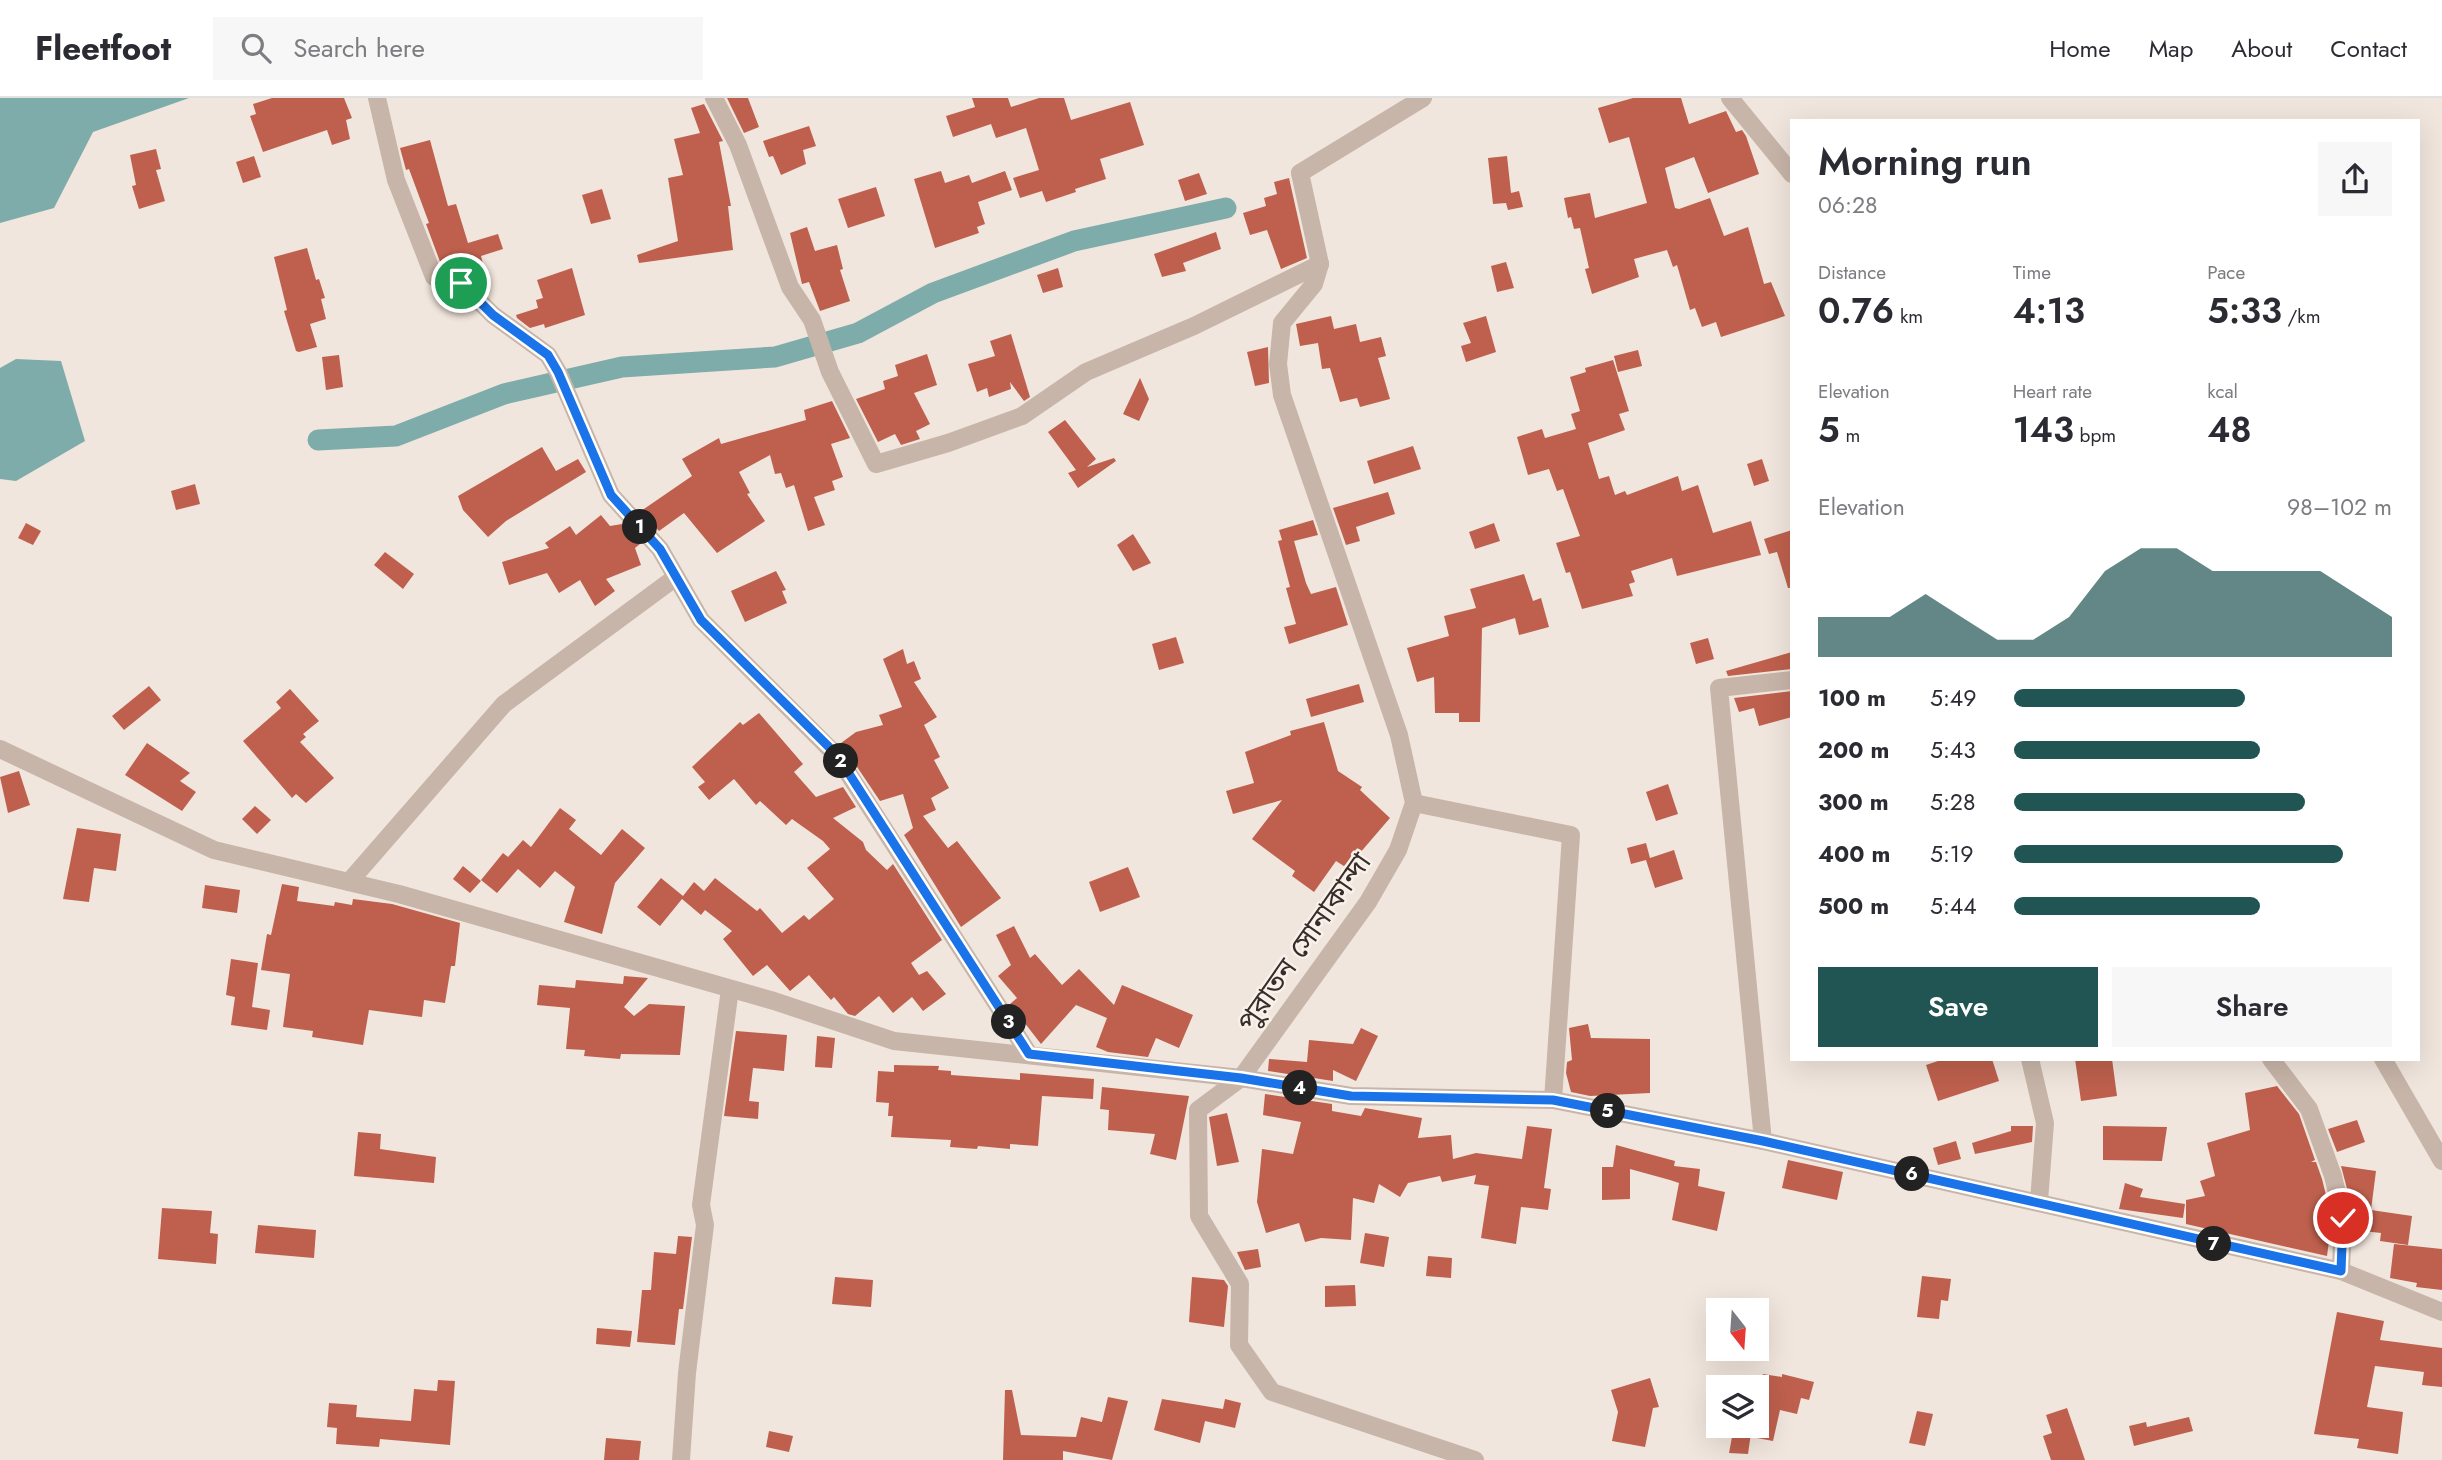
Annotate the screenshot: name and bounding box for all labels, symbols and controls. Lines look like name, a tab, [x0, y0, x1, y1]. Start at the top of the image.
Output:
search box	[213, 17, 703, 80]
text: Fleetfoot	[35, 25, 171, 72]
icon: search	[237, 29, 275, 67]
text: Search here	[293, 29, 425, 67]
text: Home	[2049, 31, 2111, 66]
text: Map	[2149, 31, 2193, 66]
text: About	[2231, 31, 2292, 66]
text: Contact	[2330, 31, 2407, 66]
text: Morning run	[1818, 134, 2032, 189]
button: share	[2318, 142, 2392, 216]
text: 06:28	[1818, 188, 1878, 222]
pin	[431, 253, 491, 313]
text: Distance	[1818, 259, 1886, 286]
text: Time	[2013, 259, 2051, 286]
text: Pace	[2207, 259, 2245, 286]
icon: arrive	[442, 264, 480, 302]
text: 0.76	[1818, 286, 1894, 336]
text: 4:13	[2013, 286, 2085, 336]
text: 5:33	[2207, 286, 2282, 336]
text: km	[1894, 303, 1923, 330]
text: /km	[2282, 303, 2321, 330]
text: Elevation	[1818, 378, 1890, 405]
text: Heart rate	[2013, 378, 2092, 405]
text: kcal	[2207, 378, 2238, 405]
text: 5	[1818, 405, 1840, 455]
text: 143	[2013, 405, 2074, 455]
text: 48	[2207, 405, 2252, 455]
text: m	[1840, 422, 1860, 449]
text: bpm	[2074, 422, 2116, 449]
text: Elevation	[1818, 490, 1905, 524]
text: 98–102 m	[2287, 490, 2392, 524]
pin: 1	[622, 510, 658, 544]
text: 1	[635, 513, 644, 540]
text: 100 m	[1818, 681, 1886, 715]
text: 5:49	[1930, 681, 1977, 715]
text: 200 m	[1818, 733, 1889, 767]
text: 5:43	[1930, 733, 1976, 767]
pin: 2	[824, 744, 858, 778]
text: 2	[834, 747, 847, 774]
text: 300 m	[1818, 785, 1889, 819]
text: 5:28	[1930, 785, 1976, 819]
text: 400 m	[1818, 837, 1890, 871]
text: 5:19	[1930, 837, 1973, 871]
street label: পুরাতন সোনাকান্দা	[1227, 844, 1381, 1040]
text: 500 m	[1818, 889, 1889, 923]
text: 5:44	[1930, 889, 1977, 923]
button: Save	[1818, 967, 2098, 1047]
button: Share	[2112, 967, 2392, 1047]
pin: 3	[992, 1004, 1026, 1040]
text: 3	[1003, 1008, 1014, 1035]
pin: 4	[1282, 1070, 1318, 1105]
text: 4	[1293, 1074, 1306, 1101]
pin: 5	[1590, 1094, 1626, 1128]
text: 5	[1601, 1097, 1614, 1124]
pin: 6	[1895, 1156, 1930, 1192]
text: 6	[1905, 1160, 1918, 1187]
pin	[2313, 1188, 2373, 1248]
icon: check	[2324, 1199, 2362, 1237]
pin: 7	[2196, 1226, 2232, 1262]
text: 7	[2208, 1230, 2219, 1257]
north arrow	[1706, 1298, 1769, 1362]
map controls	[1706, 1298, 1769, 1438]
button: layers	[1706, 1375, 1769, 1438]

